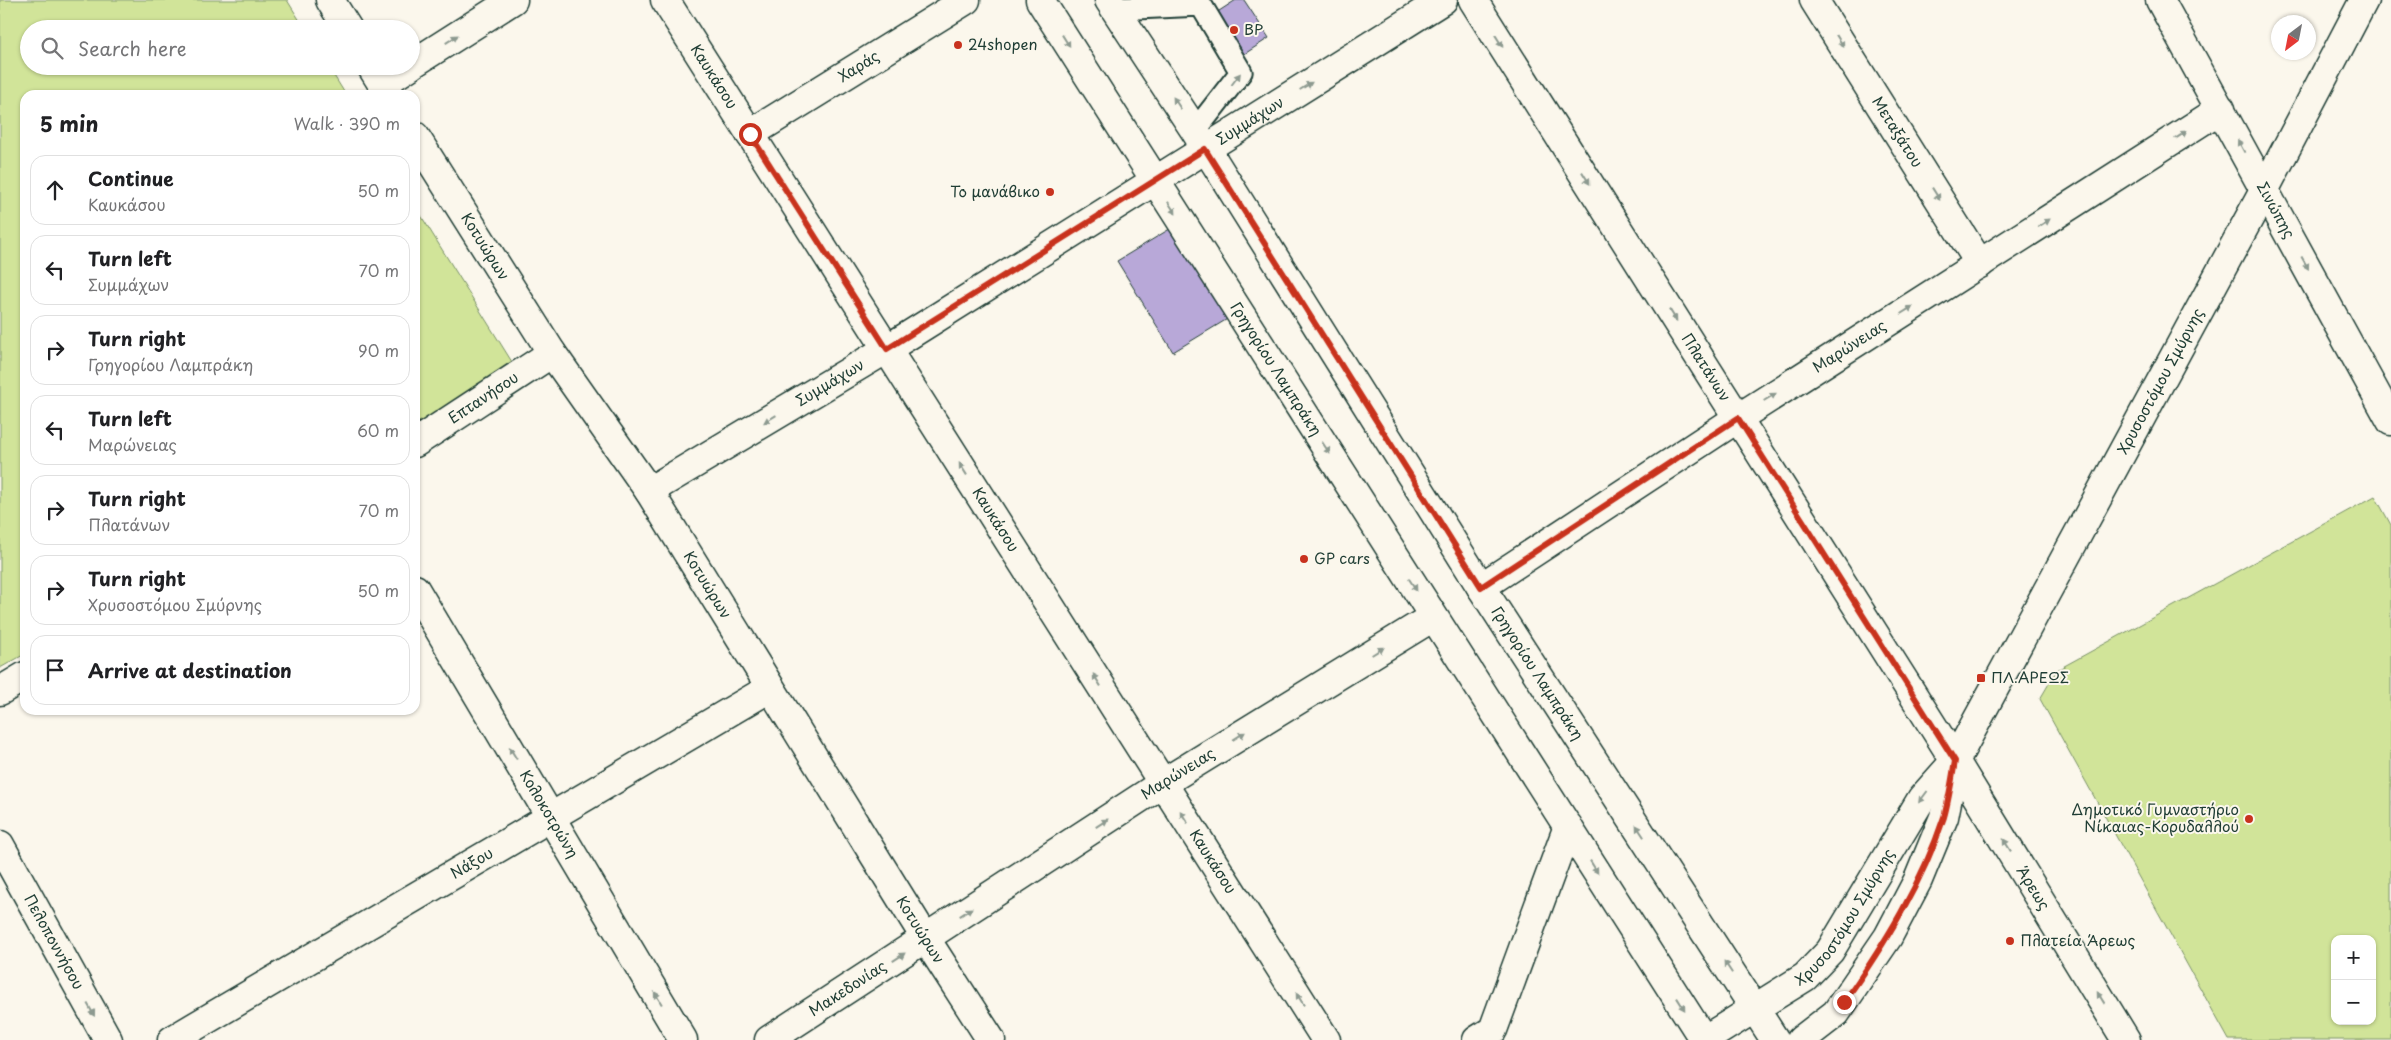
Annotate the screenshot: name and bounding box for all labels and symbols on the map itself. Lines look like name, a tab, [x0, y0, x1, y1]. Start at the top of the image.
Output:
north arrow	[2271, 15, 2316, 60]
place label: BP	[1244, 17, 1263, 40]
marker: BP	[1228, 24, 1240, 36]
place label: 24shopen	[968, 32, 1037, 55]
one-way arrow	[446, 34, 459, 44]
one-way arrow	[1061, 35, 1071, 48]
one-way arrow	[1494, 35, 1503, 48]
one-way arrow	[1835, 35, 1844, 48]
street label: Καυκάσου	[686, 39, 744, 113]
marker: 24shopen	[952, 39, 964, 51]
street label: Χαράς	[833, 44, 883, 87]
one-way arrow	[1231, 72, 1241, 86]
one-way arrow	[1299, 81, 1312, 90]
street label: Συμμάχων	[1211, 90, 1288, 150]
street label: Μεταξάτου	[1867, 91, 1929, 171]
one-way arrow	[1172, 97, 1182, 110]
route start	[739, 123, 762, 146]
one-way arrow	[2174, 130, 2187, 139]
one-way arrow	[2237, 139, 2245, 154]
one-way arrow	[1581, 172, 1591, 185]
street label: Σινώπης	[2252, 177, 2302, 243]
place label: Το μανάβικο	[950, 179, 1040, 202]
marker: Το μανάβικο	[1044, 186, 1056, 198]
one-way arrow	[1931, 187, 1940, 200]
one-way arrow	[1168, 201, 1177, 214]
street label: Κοτυώρων	[456, 208, 516, 284]
one-way arrow	[2038, 218, 2051, 227]
one-way arrow	[2300, 256, 2309, 270]
street label: Γρηγορίου Λαμπράκη	[1226, 297, 1328, 440]
street label: Χρυσοστόμου Σμύρνης	[2110, 303, 2209, 458]
one-way arrow	[1901, 306, 1914, 315]
one-way arrow	[1668, 309, 1678, 322]
street label: Μαρώνειας	[1807, 313, 1890, 378]
street label: Πλατάνων	[1677, 328, 1737, 405]
street label: Συμμάχων	[791, 352, 868, 411]
street label: Επτανήσου	[443, 365, 523, 428]
one-way arrow	[1764, 393, 1777, 402]
one-way arrow	[763, 414, 776, 423]
one-way arrow	[1321, 441, 1330, 455]
one-way arrow	[959, 463, 968, 476]
street label: Καυκάσου	[967, 482, 1026, 556]
street label: Κοτυώρων	[679, 546, 738, 623]
place label: GP cars	[1314, 546, 1370, 569]
marker: GP cars	[1298, 553, 1310, 565]
one-way arrow	[1408, 578, 1418, 592]
street label: Γρηγορίου Λαμπράκη	[1486, 601, 1590, 744]
one-way arrow	[1371, 646, 1384, 656]
place label: ΠΛ.ΑΡΕΩΣ	[1991, 665, 2069, 688]
marker: ΠΛ.ΑΡΕΩΣ	[1975, 672, 1987, 684]
one-way arrow	[1093, 674, 1102, 687]
one-way arrow	[1233, 732, 1246, 741]
street label: Μαρώνειας	[1136, 741, 1219, 805]
one-way arrow	[508, 747, 517, 760]
street label: Κολοκοτρώνη	[515, 765, 585, 862]
one-way arrow	[1918, 791, 1928, 804]
place label: Δημοτικό Γυμναστήριο Νίκαιας-Κορυδαλλού	[2072, 797, 2239, 837]
one-way arrow	[1180, 811, 1189, 824]
marker: Δημοτικό Γυμναστήριο Νίκαιας-Κορυδαλλού	[2243, 813, 2255, 825]
one-way arrow	[1095, 818, 1109, 828]
street label: Καυκάσου	[1185, 824, 1243, 898]
one-way arrow	[1636, 824, 1645, 837]
one-way arrow	[2002, 838, 2011, 852]
street label: Νάξου	[445, 841, 497, 884]
street label: Χρυσοστόμου Σμύρνης	[1790, 843, 1899, 991]
one-way arrow	[1589, 861, 1598, 874]
street label: Άρεως	[2012, 861, 2057, 914]
street label: Πελοποννήσου	[19, 890, 91, 993]
street label: Κοτυώρων	[891, 891, 951, 967]
one-way arrow	[960, 908, 973, 917]
place label: Πλατεία Άρεως	[2020, 928, 2136, 951]
marker: Πλατεία Άρεως	[2004, 935, 2016, 947]
one-way arrow	[892, 952, 905, 961]
street label: Μακεδονίας	[804, 953, 890, 1021]
one-way arrow	[1724, 961, 1733, 974]
route end	[1833, 991, 1856, 1014]
one-way arrow	[654, 992, 663, 1005]
one-way arrow	[1295, 992, 1304, 1005]
one-way arrow	[2096, 992, 2105, 1005]
one-way arrow	[1677, 997, 1686, 1011]
one-way arrow	[87, 1003, 96, 1016]

